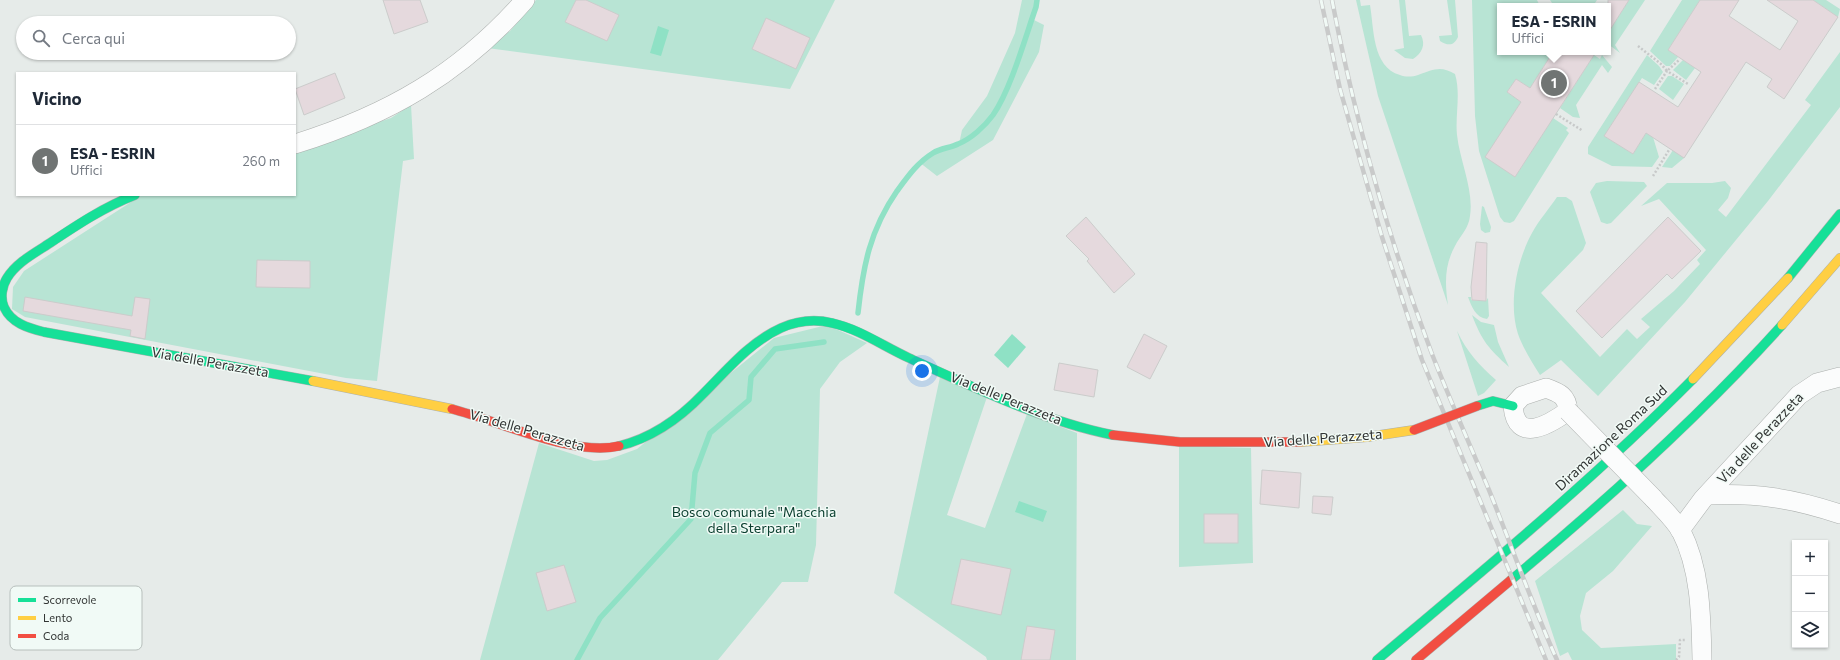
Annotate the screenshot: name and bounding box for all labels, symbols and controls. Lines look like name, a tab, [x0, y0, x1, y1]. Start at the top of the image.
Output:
popup	[1497, 3, 1611, 55]
text: ESA - ESRIN	[1511, 12, 1597, 30]
search box	[16, 16, 296, 60]
icon: search	[30, 27, 52, 49]
text: Cerca qui	[62, 29, 125, 47]
text: Uffici	[1511, 30, 1544, 46]
pin: 1	[1541, 68, 1567, 98]
text: Vicino	[32, 88, 82, 109]
text: ESA - ESRIN	[70, 144, 155, 162]
text: 1	[42, 153, 48, 169]
text: 260 m	[243, 153, 280, 169]
text: Uffici	[70, 162, 103, 178]
street label: Via delle Perazzeta	[150, 343, 270, 380]
your location	[912, 361, 932, 381]
street label: Via delle Perazzeta	[948, 367, 1064, 428]
street label: Diramazione Roma Sud	[1551, 381, 1670, 494]
street label: Via delle Perazzeta	[1713, 388, 1806, 487]
street label: Via delle Perazzeta	[468, 405, 587, 454]
street label: Via delle Perazzeta	[1263, 425, 1383, 450]
park label: Bosco comunale "Macchia della Sterpara"	[672, 503, 836, 536]
map controls	[1792, 540, 1828, 648]
button: +	[1792, 540, 1828, 576]
button: −	[1792, 576, 1828, 612]
legend	[10, 586, 142, 650]
text: Scorrevole	[43, 593, 97, 606]
text: Lento	[43, 611, 73, 624]
button: layers	[1792, 612, 1828, 648]
text: Coda	[43, 629, 69, 642]

